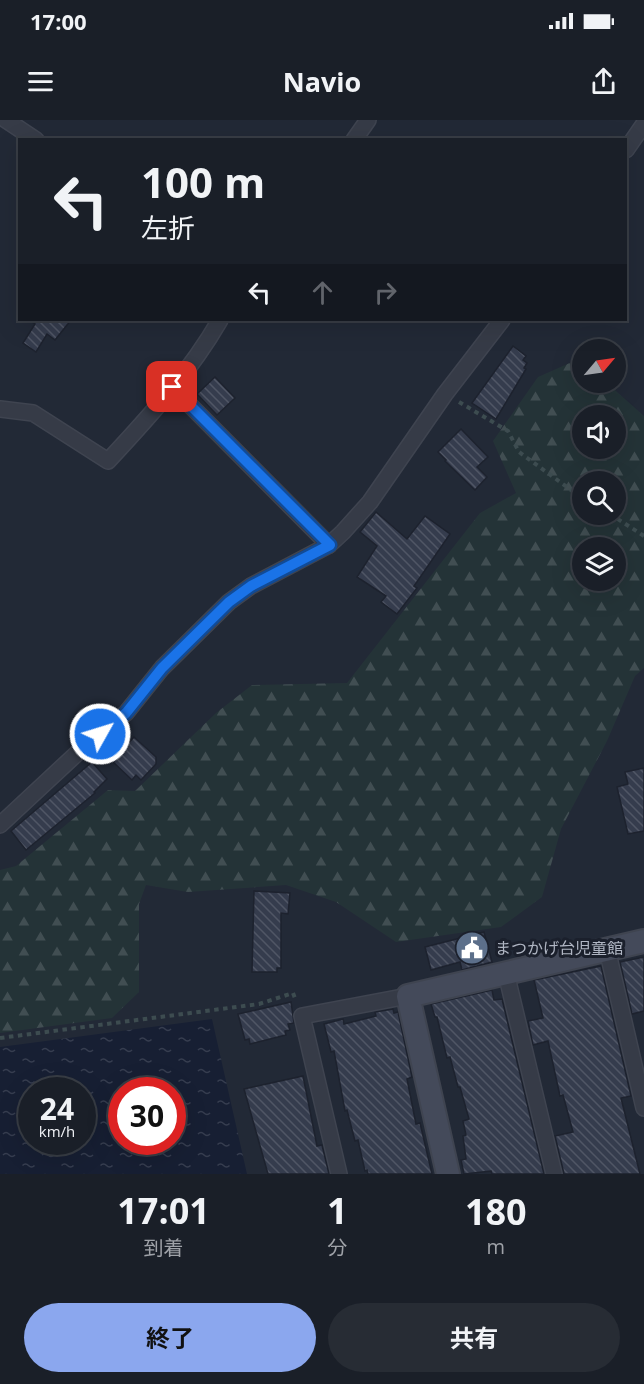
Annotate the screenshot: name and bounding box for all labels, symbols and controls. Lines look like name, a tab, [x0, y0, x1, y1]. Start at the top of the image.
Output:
text: 17:00	[30, 6, 87, 36]
text: Navio	[283, 63, 361, 100]
icon: menu	[24, 65, 57, 98]
icon: share	[587, 65, 620, 98]
text: 100 m	[141, 153, 265, 210]
icon: left	[42, 162, 120, 240]
text: 左折	[141, 209, 195, 246]
icon: left	[243, 276, 276, 309]
icon: ahead	[306, 276, 339, 309]
icon: right	[369, 276, 402, 309]
north arrow	[572, 339, 626, 393]
map controls	[572, 339, 626, 591]
pin	[146, 361, 197, 412]
icon: arrive	[155, 370, 188, 403]
button: sound	[572, 405, 626, 459]
button: search	[572, 471, 626, 525]
button: layers	[572, 537, 626, 591]
position arrow	[68, 702, 132, 766]
public building icon: まつかげ台児童館	[454, 930, 490, 966]
place label: まつかげ台児童館	[495, 937, 623, 959]
speed limit sign: 30	[108, 1077, 186, 1155]
text: 24	[40, 1088, 74, 1129]
text: km/h	[39, 1121, 75, 1141]
text: 17:01	[117, 1186, 210, 1235]
text: 1	[327, 1186, 348, 1235]
text: 180	[465, 1187, 527, 1236]
text: m	[487, 1233, 505, 1260]
text: 到着	[144, 1234, 184, 1261]
text: 分	[327, 1234, 347, 1261]
button: 終了	[24, 1303, 316, 1372]
button: 共有	[328, 1303, 620, 1372]

